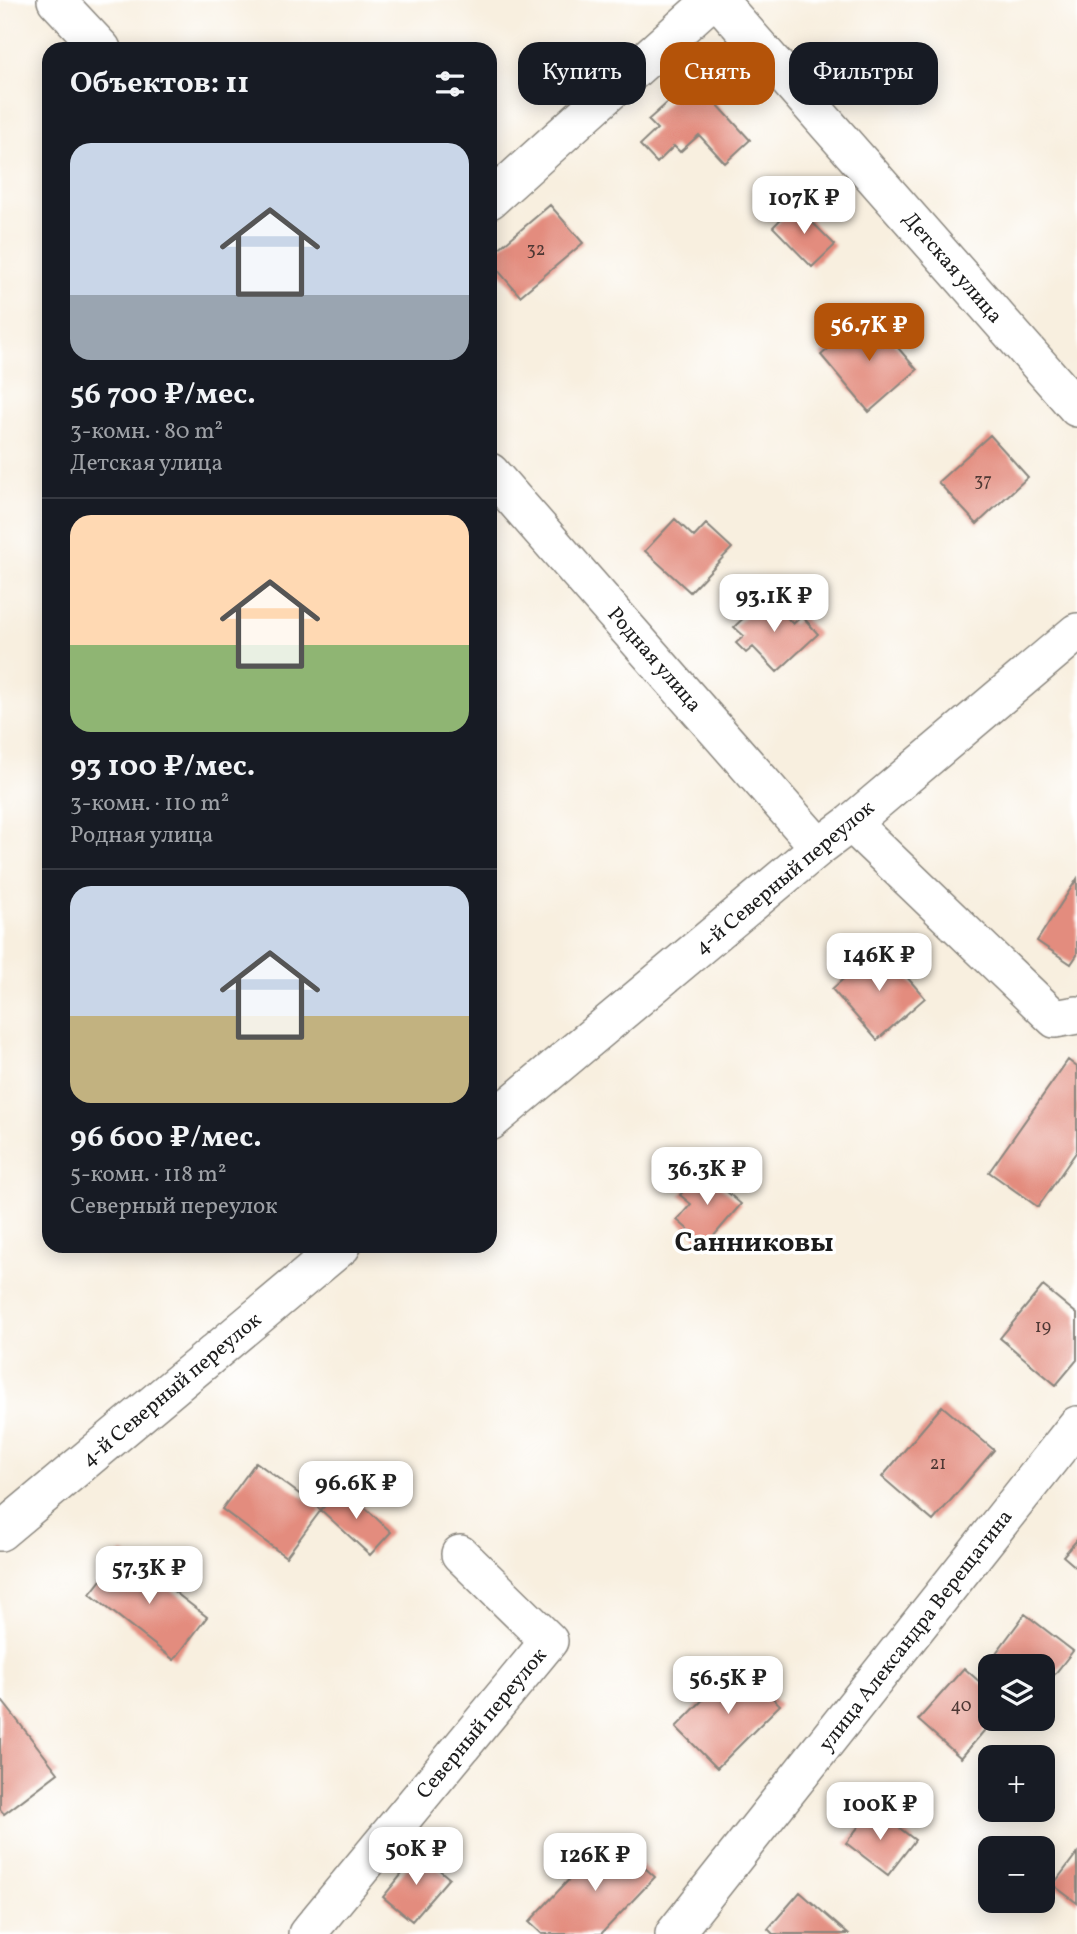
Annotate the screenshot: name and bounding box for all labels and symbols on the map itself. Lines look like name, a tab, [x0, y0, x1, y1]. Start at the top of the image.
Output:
pin: 107K ₽	[747, 176, 861, 236]
street label: Детская улица	[895, 206, 1009, 330]
house number: 32	[527, 238, 545, 263]
pin: 56.7K ₽	[804, 304, 934, 363]
house number: 37	[974, 469, 992, 494]
pin: 93.1K ₽	[709, 574, 839, 634]
street label: Родная улица	[600, 601, 708, 719]
street label: 4-й Северный переулок	[689, 794, 881, 962]
pin: 146K ₽	[822, 934, 936, 993]
pin: 36.3K ₽	[642, 1148, 772, 1207]
district label: Санниковы	[674, 1224, 834, 1263]
street label: 4-й Северный переулок	[76, 1306, 268, 1474]
house number: 19	[1035, 1315, 1051, 1340]
house number: 21	[930, 1452, 946, 1477]
pin: 96.6K ₽	[291, 1462, 421, 1521]
street label: улица Александра Верещагина	[812, 1504, 1020, 1758]
pin: 57.3K ₽	[84, 1546, 214, 1606]
street label: Северный переулок	[410, 1642, 554, 1806]
pin: 56.5K ₽	[663, 1656, 793, 1716]
house number: 40	[950, 1694, 972, 1719]
pin: 100K ₽	[823, 1783, 937, 1842]
pin: 50K ₽	[367, 1828, 465, 1887]
pin: 126K ₽	[538, 1834, 652, 1893]

